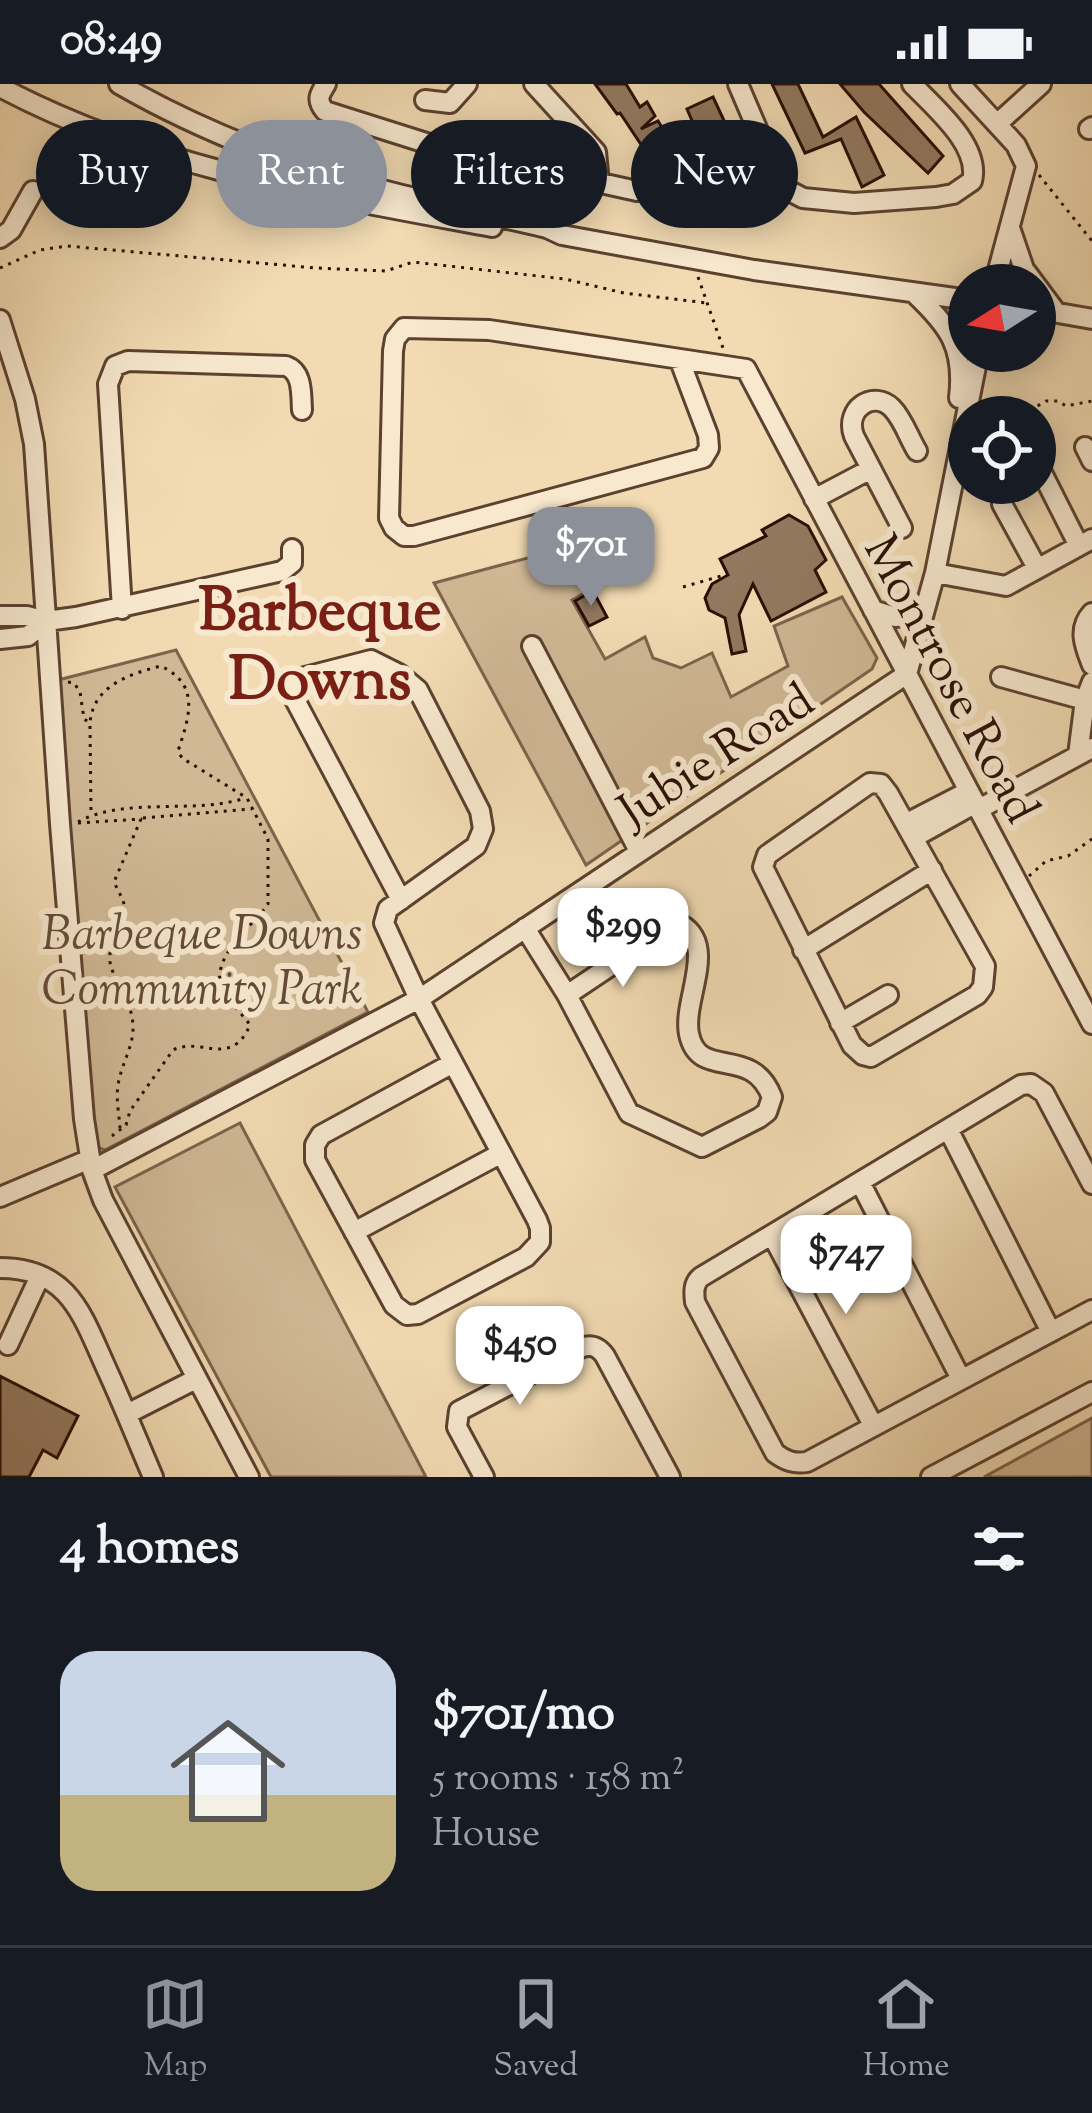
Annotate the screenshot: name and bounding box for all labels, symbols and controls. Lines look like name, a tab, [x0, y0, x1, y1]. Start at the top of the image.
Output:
text: 08:49	[60, 10, 162, 75]
chip: Buy	[36, 120, 192, 228]
chip: Rent	[216, 120, 387, 228]
chip: Filters	[411, 120, 607, 228]
chip: New	[631, 120, 798, 228]
north arrow	[948, 264, 1056, 372]
map controls	[948, 264, 1056, 504]
button: locate	[948, 396, 1056, 504]
pin: $701	[520, 507, 662, 609]
text: $701	[554, 518, 628, 574]
street label: Montrose Road	[843, 524, 1053, 837]
district label: Barbeque Downs	[199, 571, 441, 727]
street label: Jubie Road	[604, 669, 830, 849]
pin: $299	[552, 888, 694, 990]
text: $299	[585, 899, 661, 955]
park label: Barbeque Downs Community Park	[42, 902, 362, 1026]
pin: $747	[775, 1215, 917, 1317]
text: $747	[808, 1226, 884, 1282]
pin: $450	[449, 1306, 591, 1408]
text: $450	[483, 1317, 557, 1373]
text: 4 homes	[60, 1513, 239, 1586]
icon: filters	[966, 1516, 1032, 1582]
text: $701/mo	[432, 1679, 615, 1752]
icon: home	[156, 1699, 300, 1843]
text: 5 rooms · 158 m²	[432, 1752, 685, 1808]
text: House	[432, 1808, 540, 1864]
tab: Map	[142, 1971, 208, 2091]
tab: Saved	[493, 1971, 578, 2091]
tab: Home	[863, 1971, 950, 2091]

